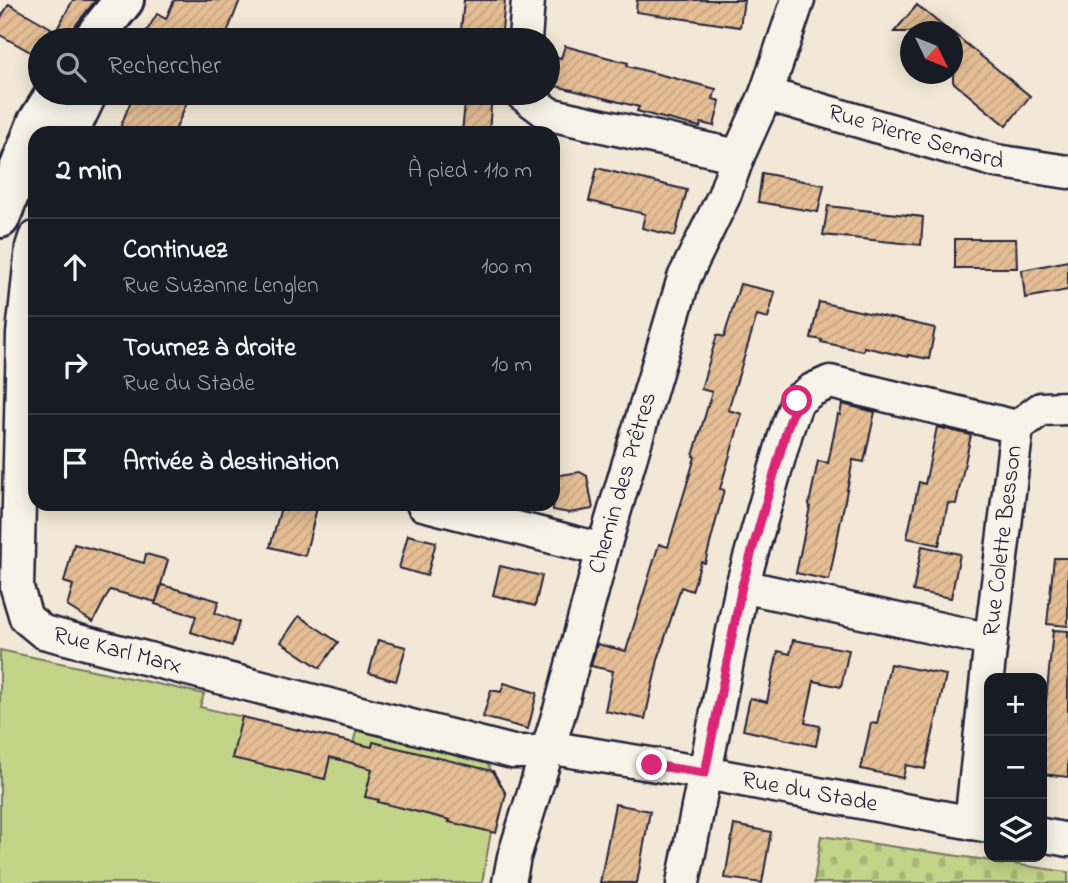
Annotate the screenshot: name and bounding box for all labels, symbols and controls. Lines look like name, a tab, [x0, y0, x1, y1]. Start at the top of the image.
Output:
north arrow	[900, 21, 963, 84]
search box	[28, 28, 560, 105]
icon: search	[52, 48, 90, 86]
text: Rechercher	[108, 48, 221, 86]
street label: Rue Pierre Semard	[824, 95, 1006, 179]
text: 2 min	[56, 150, 122, 194]
text: À pied · 110 m	[408, 155, 532, 188]
text: Continuez	[123, 232, 227, 270]
icon: ahead	[56, 248, 94, 286]
text: 100 m	[481, 251, 532, 284]
text: Rue Suzanne Lenglen	[123, 270, 319, 303]
text: Tournez à droite	[123, 330, 296, 368]
icon: right	[56, 346, 94, 384]
text: 10 m	[491, 349, 532, 382]
text: Rue du Stade	[123, 368, 255, 401]
route start	[781, 385, 812, 416]
street label: Chemin des Prêtres	[580, 388, 667, 578]
street label: Rue Colette Besson	[974, 443, 1032, 638]
icon: arrive	[56, 444, 94, 482]
text: Arrivée à destination	[123, 444, 339, 482]
street label: Rue Karl Marx	[49, 618, 185, 684]
map controls	[984, 673, 1047, 862]
button: +	[984, 673, 1047, 736]
button: −	[984, 736, 1047, 799]
route end	[636, 749, 667, 780]
street label: Rue du Stade	[739, 763, 881, 822]
button: layers	[984, 799, 1047, 862]

